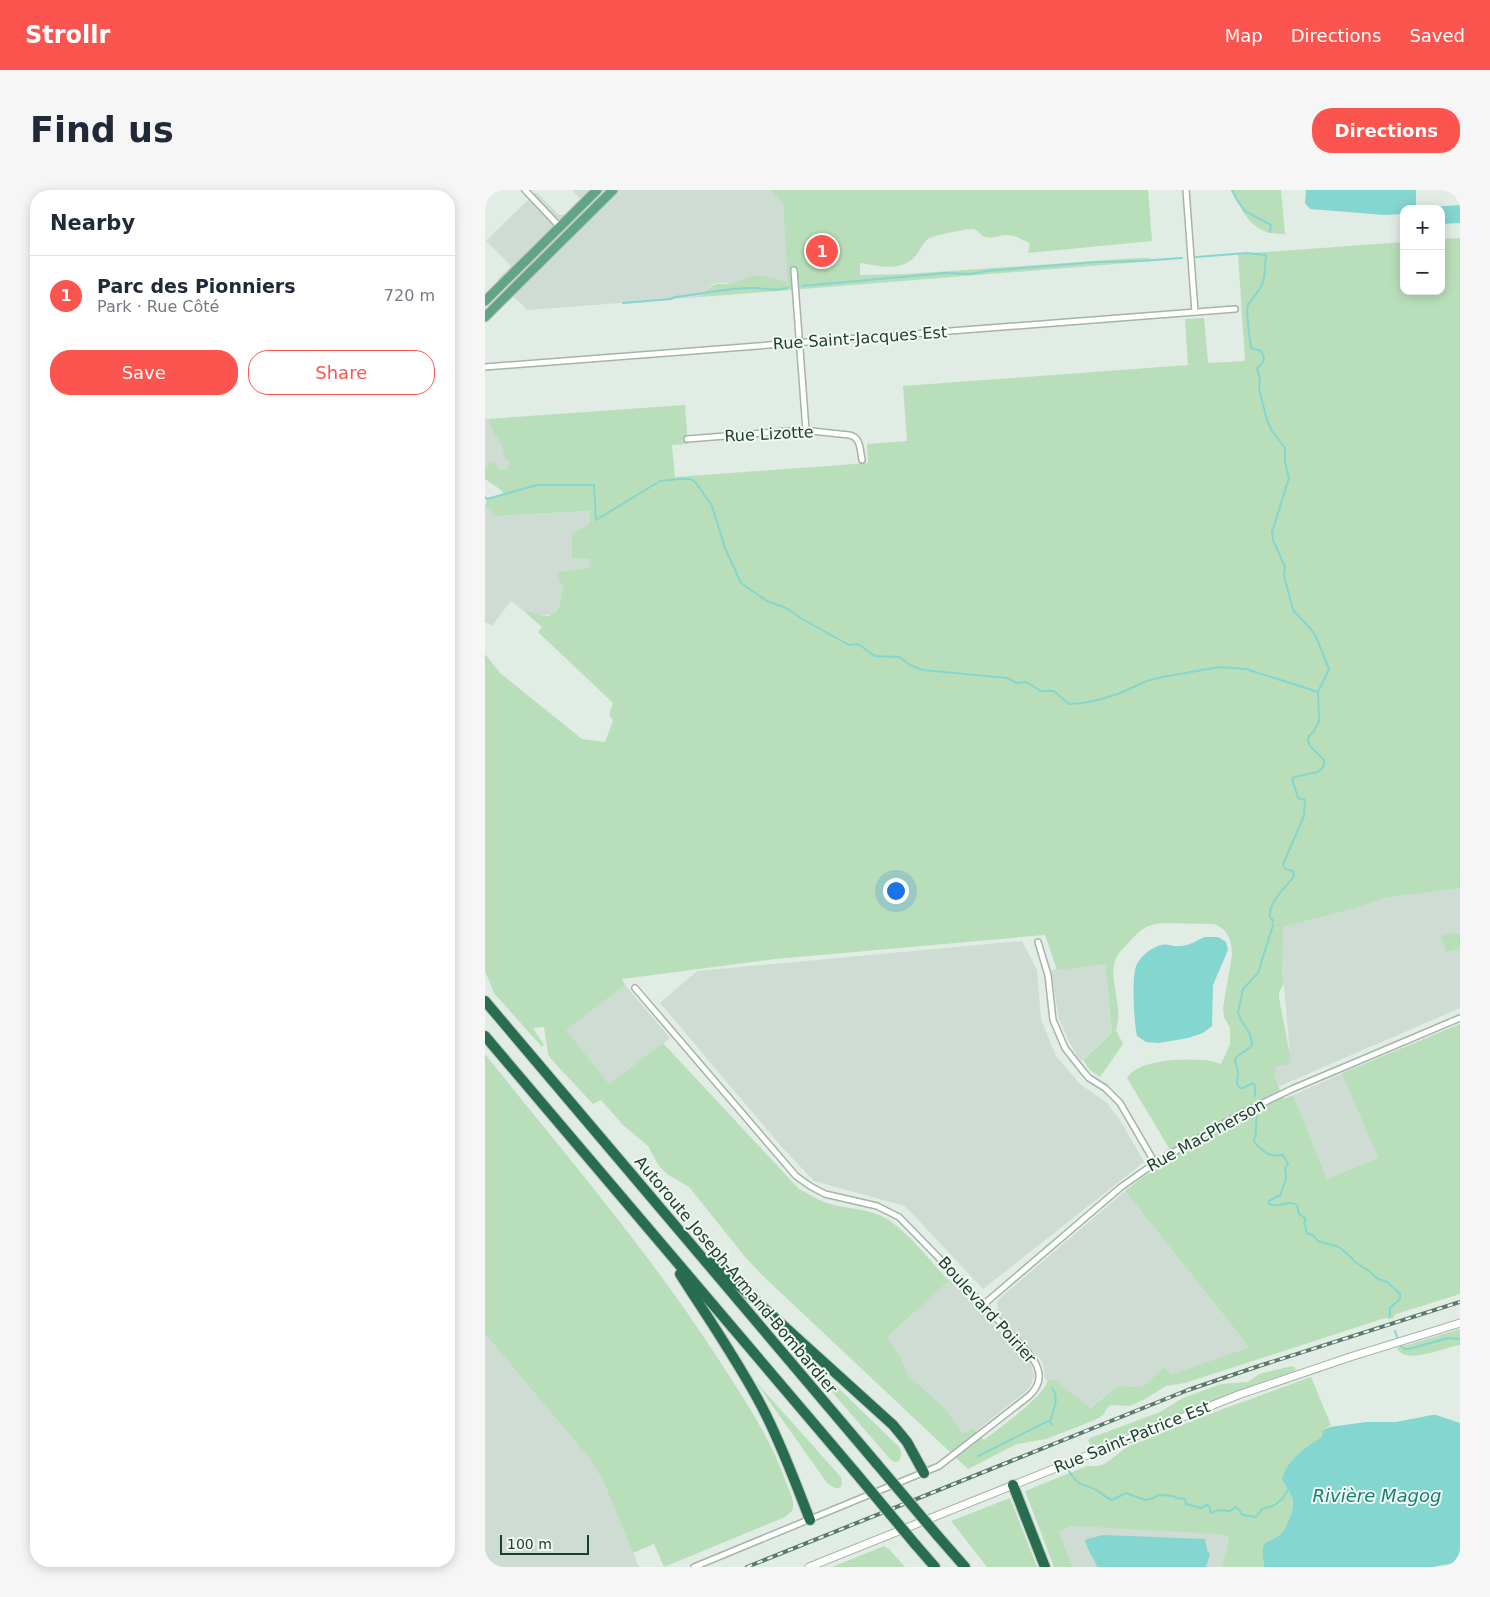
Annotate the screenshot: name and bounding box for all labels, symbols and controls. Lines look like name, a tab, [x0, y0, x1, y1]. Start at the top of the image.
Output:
text: Strollr	[25, 21, 110, 49]
text: Map	[1225, 25, 1263, 46]
text: Directions	[1291, 25, 1381, 46]
text: Saved	[1409, 25, 1465, 46]
button: Directions	[1312, 108, 1460, 153]
text: Find us	[30, 110, 174, 150]
map controls	[1400, 205, 1445, 295]
button: +	[1400, 205, 1445, 250]
text: Nearby	[50, 211, 135, 235]
pin: 1	[806, 232, 838, 270]
button: −	[1400, 250, 1445, 295]
text: Parc des Pionniers	[97, 275, 296, 297]
text: 1	[60, 286, 72, 305]
text: 720 m	[384, 286, 435, 305]
text: Park · Rue Côté	[97, 297, 219, 316]
street label: Rue Saint-Jacques Est	[772, 322, 948, 354]
button: Save	[50, 350, 238, 395]
button: Share	[248, 350, 435, 395]
street label: Rue Lizotte	[724, 422, 814, 446]
your location	[883, 878, 909, 904]
street label: Rue MacPherson	[1144, 1095, 1268, 1175]
street label: Autoroute Joseph-Armand-Bombardier	[631, 1152, 841, 1398]
street label: Boulevard Poirier	[934, 1253, 1040, 1367]
street label: Rue Saint-Patrice Est	[1051, 1397, 1213, 1477]
water label: Rivière Magog	[1313, 1485, 1441, 1506]
scale bar	[500, 1532, 589, 1555]
text: 100 m	[507, 1536, 552, 1552]

